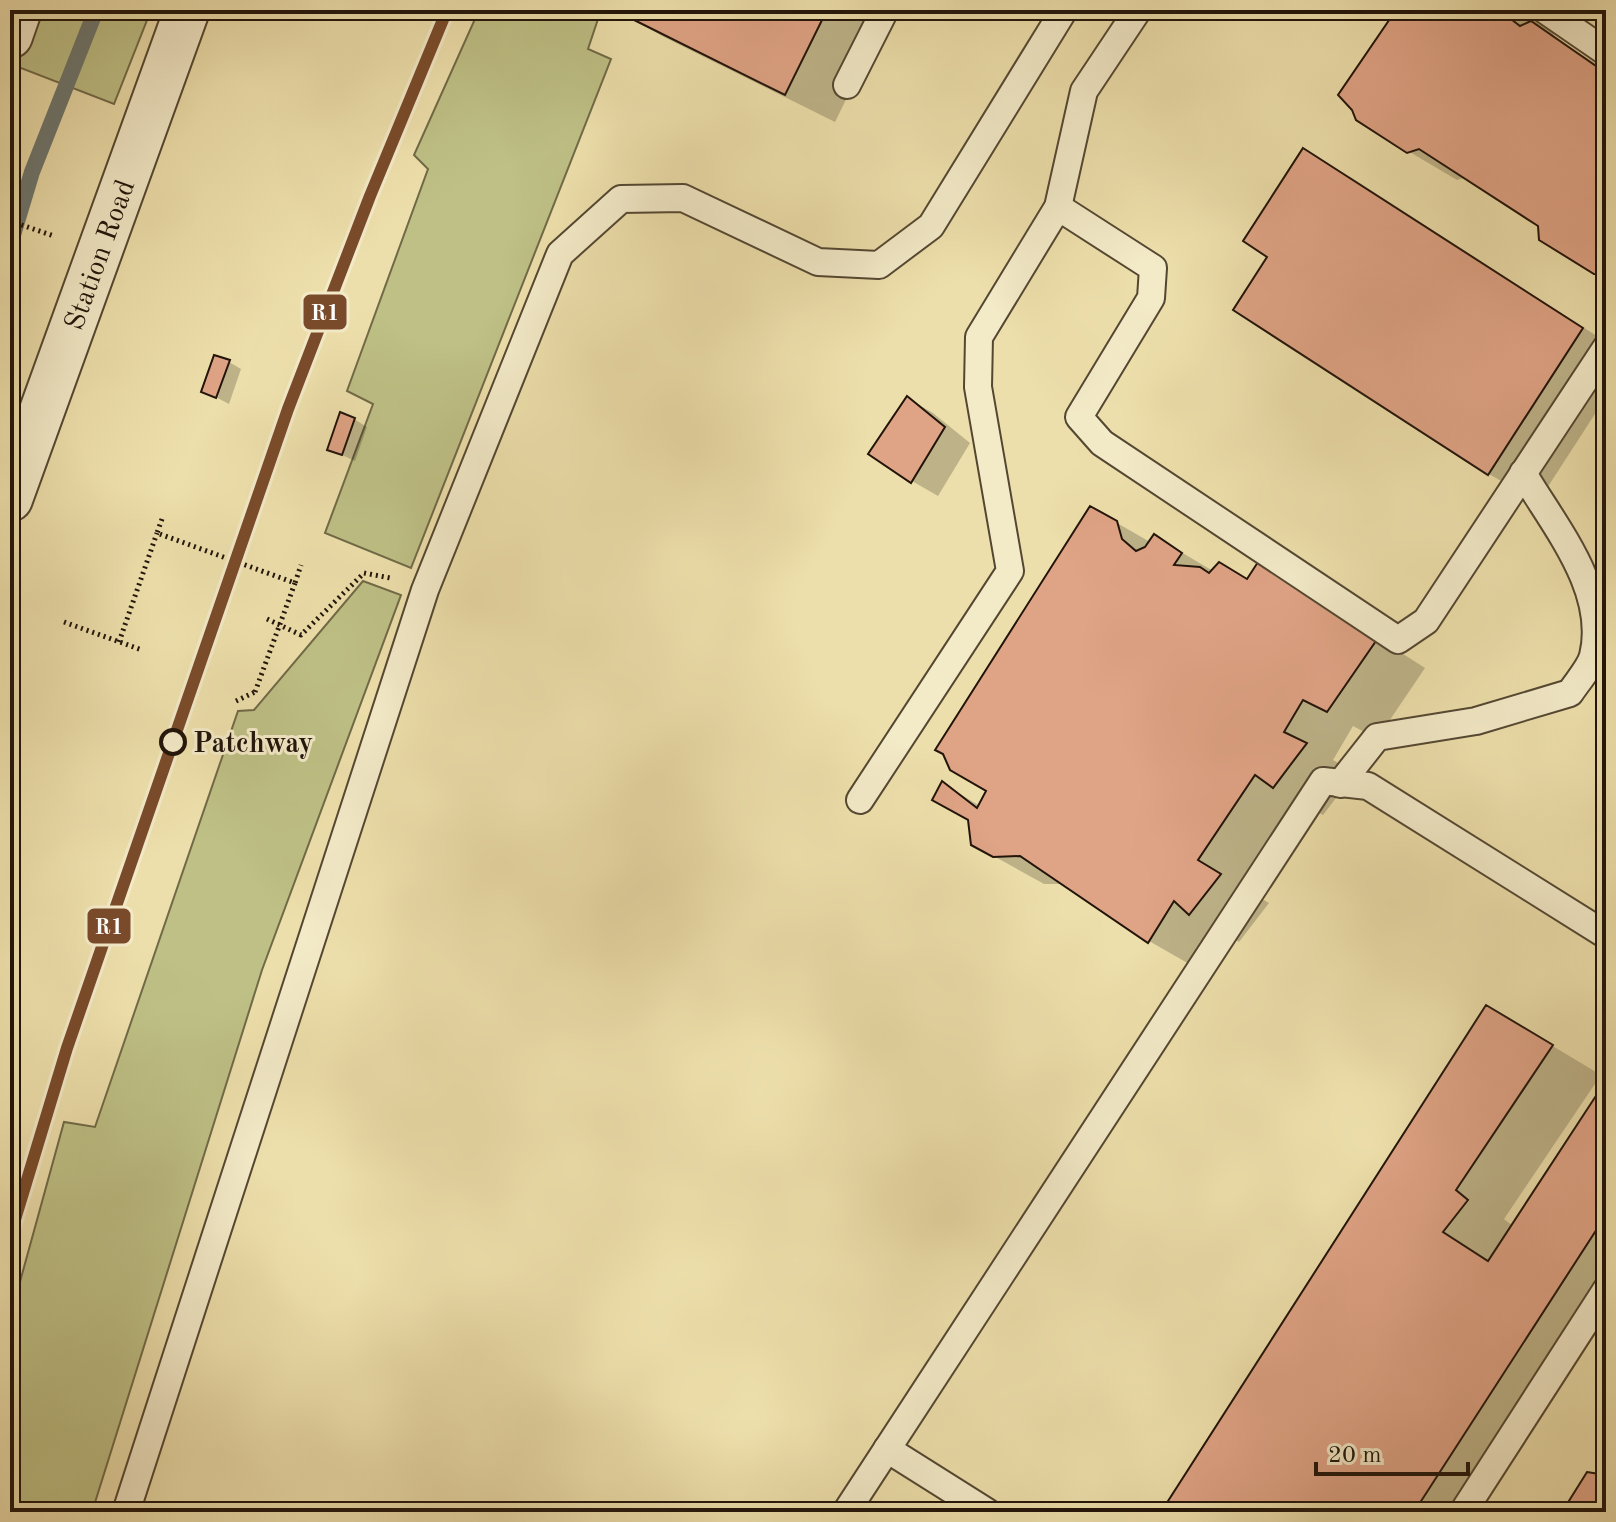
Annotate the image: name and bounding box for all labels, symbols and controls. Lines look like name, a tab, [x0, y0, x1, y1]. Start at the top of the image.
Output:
street label: Station Road	[61, 177, 141, 334]
line badge: R1	[302, 293, 348, 331]
text: R1	[311, 303, 339, 325]
marker: Patchway	[160, 729, 186, 755]
place label: Patchway	[193, 731, 313, 759]
line badge: R1	[86, 907, 132, 945]
text: R1	[95, 917, 123, 939]
scale bar	[1316, 1426, 1468, 1476]
text: 20 m	[1328, 1444, 1382, 1468]

